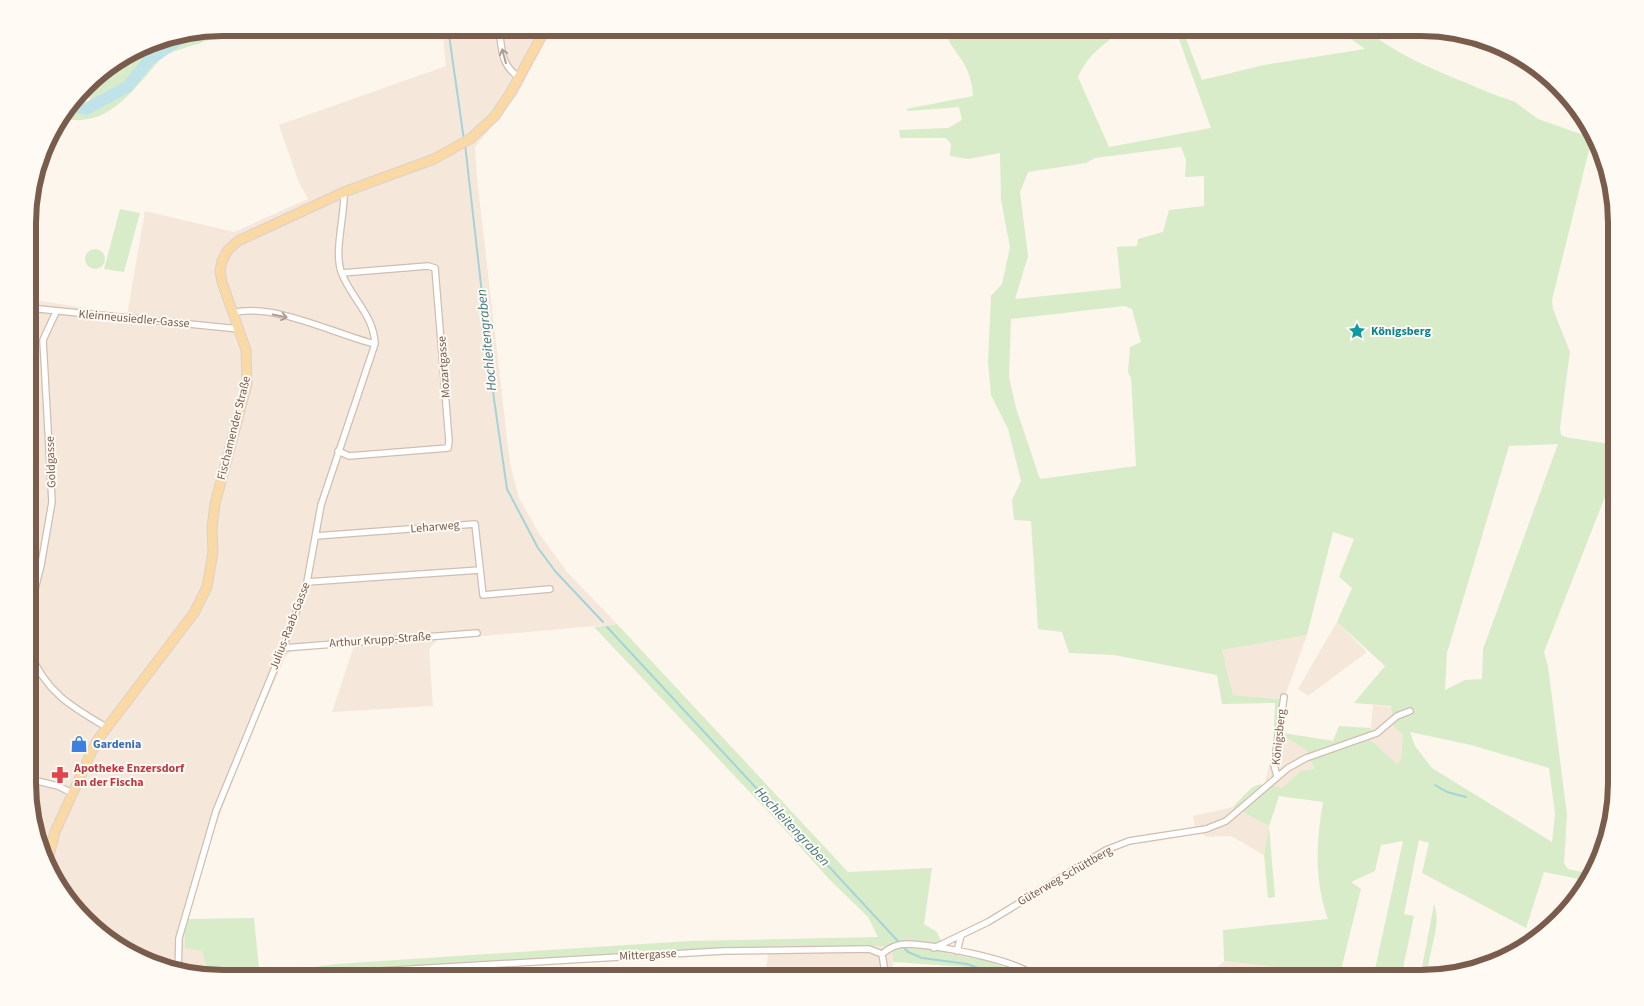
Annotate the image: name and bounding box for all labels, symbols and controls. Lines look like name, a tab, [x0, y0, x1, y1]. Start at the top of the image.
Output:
one-way arrow	[498, 48, 508, 64]
water label: Hochleitengraben	[472, 288, 502, 392]
street label: Kleinneusiedler-Gasse	[78, 306, 190, 332]
one-way arrow	[272, 311, 288, 321]
place icon: Königsberg	[1347, 321, 1367, 341]
place label: Königsberg	[1371, 323, 1431, 340]
street label: Mozartgasse	[433, 335, 455, 399]
street label: Fischamender Straße	[213, 374, 255, 482]
street label: Goldgasse	[42, 436, 60, 488]
street label: Leharweg	[410, 516, 460, 538]
street label: Julius-Raab-Gasse	[265, 580, 315, 672]
street label: Arthur Krupp-Straße	[329, 628, 431, 652]
street label: Königsberg	[1268, 708, 1290, 766]
shop icon: Gardenia	[69, 734, 89, 754]
place label: Gardenia	[93, 736, 141, 753]
place label: Apotheke Enzersdorf an der Fischa	[73, 760, 185, 791]
pharmacy icon: Apotheke Enzersdorf an der Fischa	[50, 765, 70, 785]
water label: Hochleitengraben	[750, 783, 834, 871]
street label: Güterweg Schüttberg	[1015, 842, 1115, 910]
street label: Mittergasse	[619, 945, 677, 965]

